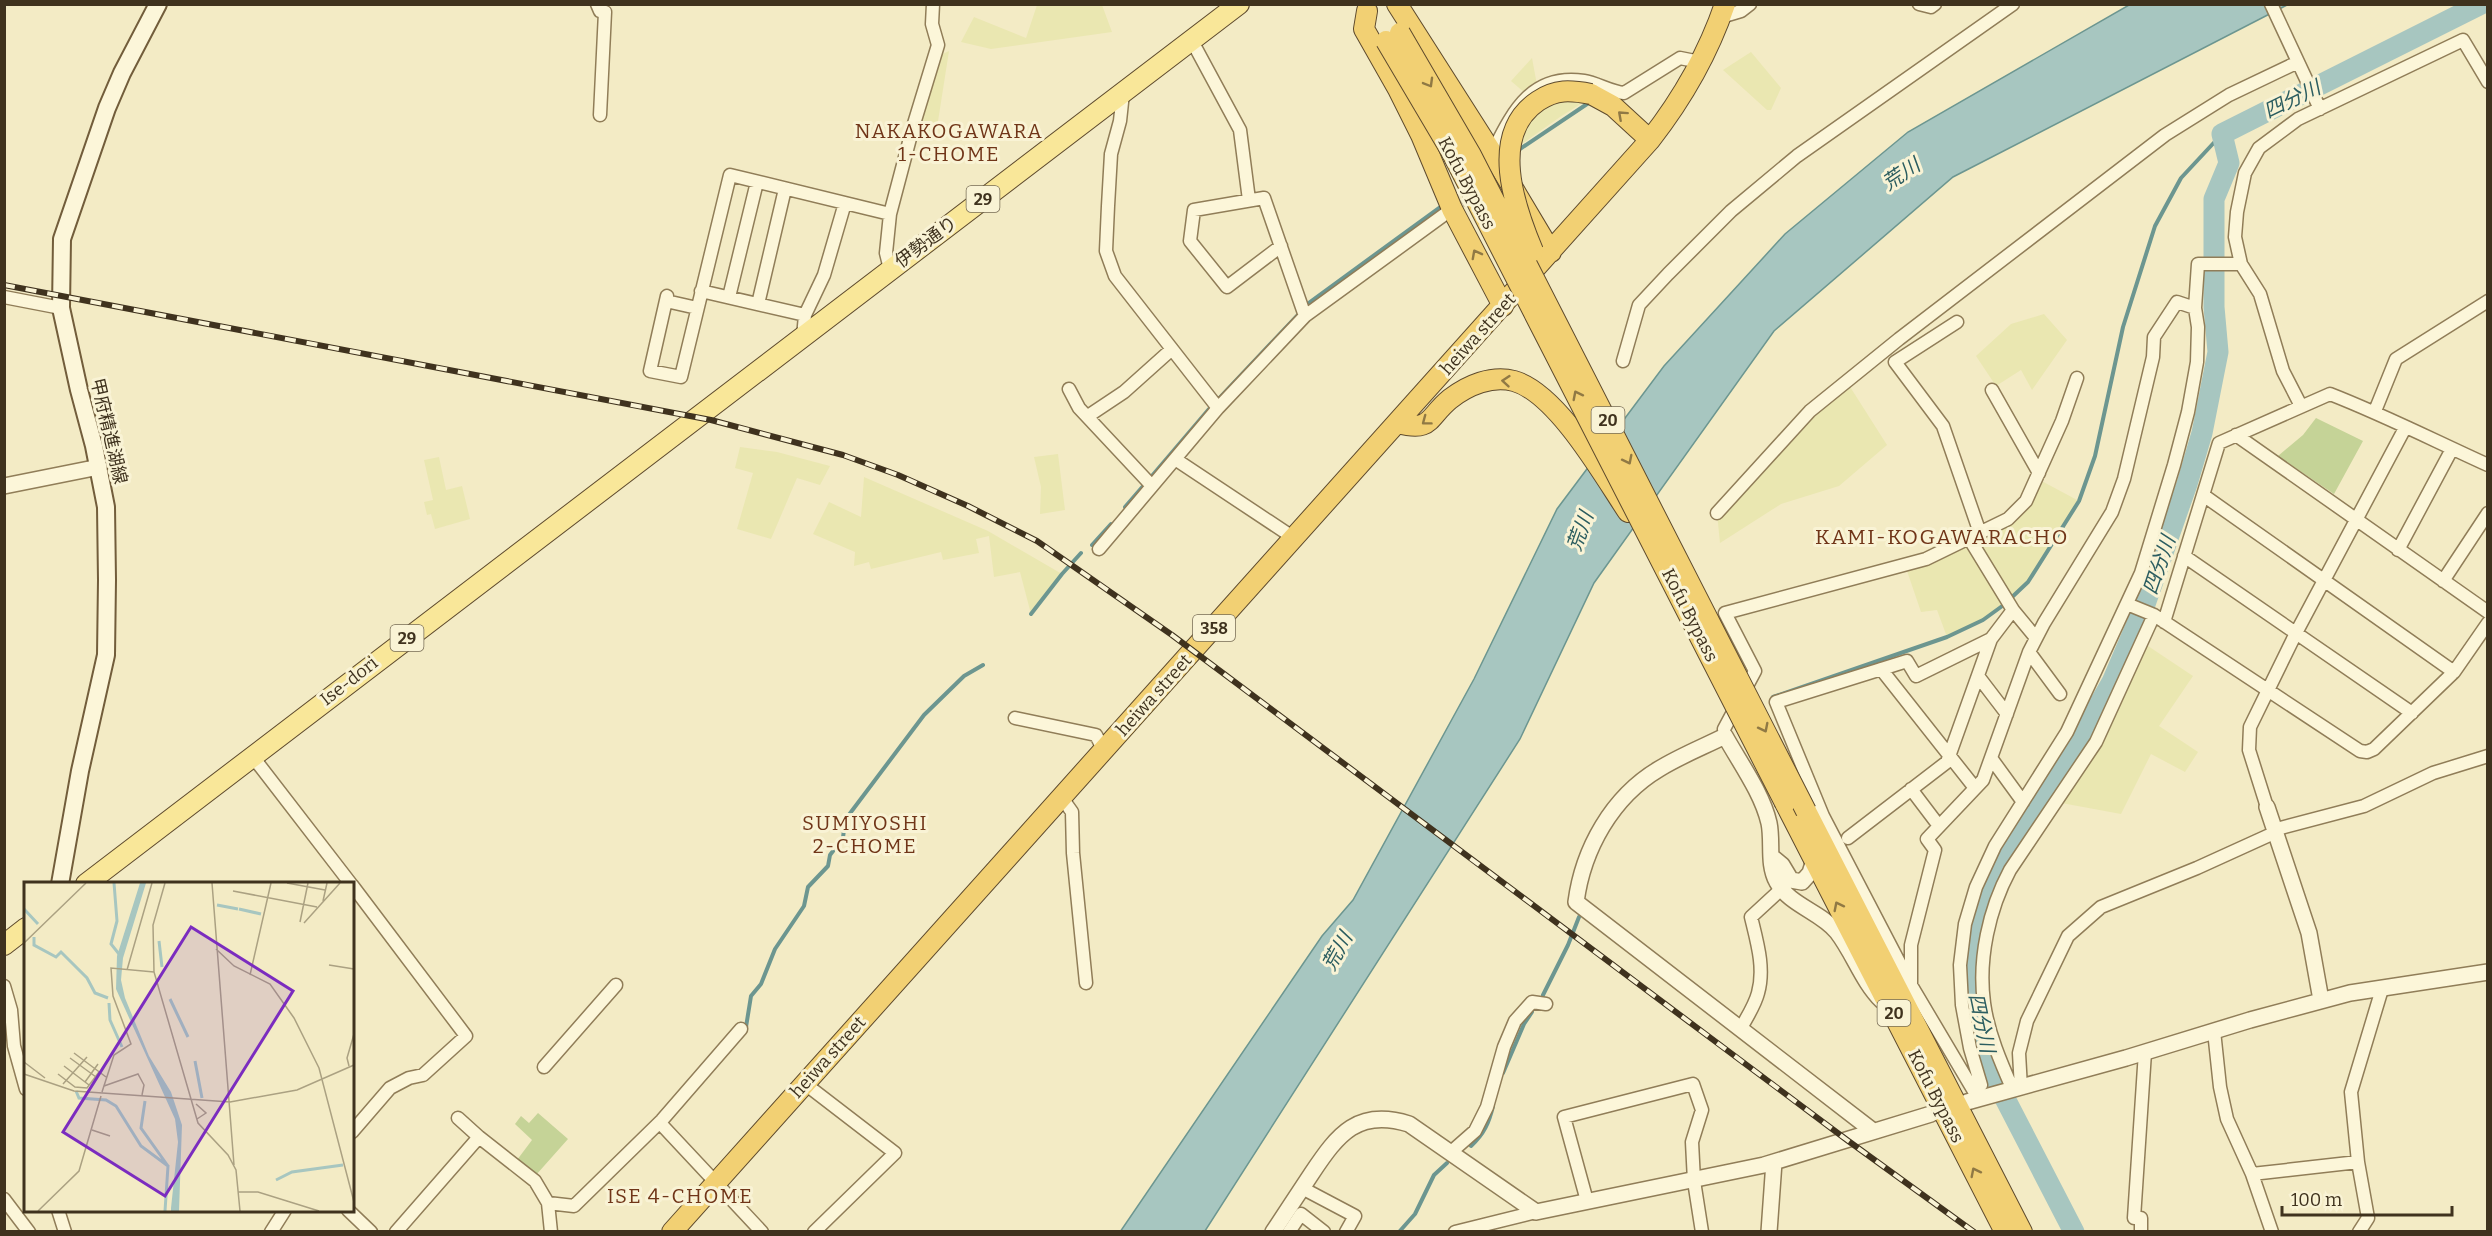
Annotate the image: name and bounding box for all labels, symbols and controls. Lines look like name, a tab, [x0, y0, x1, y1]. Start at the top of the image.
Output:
water label: 四分川	[2260, 74, 2326, 123]
one-way arrow	[1422, 77, 1433, 87]
one-way arrow	[1619, 111, 1629, 122]
district label: NAKAKOGAWARA 1-CHOME	[855, 119, 1043, 166]
street label: Kofu Bypass	[1433, 133, 1501, 233]
water label: 荒川	[1878, 152, 1926, 195]
road number: 29	[966, 186, 1000, 212]
street label: 伊勢通り	[891, 212, 961, 272]
one-way arrow	[1471, 249, 1483, 260]
street label: heiwa street	[1436, 288, 1521, 379]
one-way arrow	[1501, 375, 1510, 388]
street label: 甲府精進湖線	[86, 376, 132, 486]
one-way arrow	[1573, 391, 1584, 402]
road number: 20	[1592, 407, 1624, 433]
one-way arrow	[1422, 414, 1433, 425]
one-way arrow	[1621, 454, 1632, 464]
water label: 荒川	[1562, 506, 1599, 554]
district label: KAMI-KOGAWARACHO	[1815, 524, 2069, 550]
water label: 四分川	[2138, 531, 2181, 597]
street label: Kofu Bypass	[1657, 565, 1723, 665]
road number: 358	[1193, 615, 1235, 641]
road number: 29	[390, 625, 424, 651]
street label: heiwa street	[1112, 649, 1197, 740]
street label: Ise-dori	[316, 652, 382, 710]
one-way arrow	[1757, 721, 1768, 732]
district label: SUMIYOSHI 2-CHOME	[802, 811, 928, 858]
inset map	[24, 882, 354, 1212]
one-way arrow	[1834, 901, 1845, 912]
water label: 荒川	[1317, 926, 1358, 974]
water label: 四分川	[1964, 991, 2000, 1057]
road number: 20	[1878, 1000, 1910, 1026]
street label: heiwa street	[786, 1011, 871, 1102]
street label: Kofu Bypass	[1903, 1046, 1969, 1146]
one-way arrow	[1971, 1168, 1982, 1179]
scale bar	[2282, 1179, 2452, 1217]
district label: ISE 4-CHOME	[607, 1184, 753, 1208]
text: 100 m	[2291, 1189, 2342, 1211]

